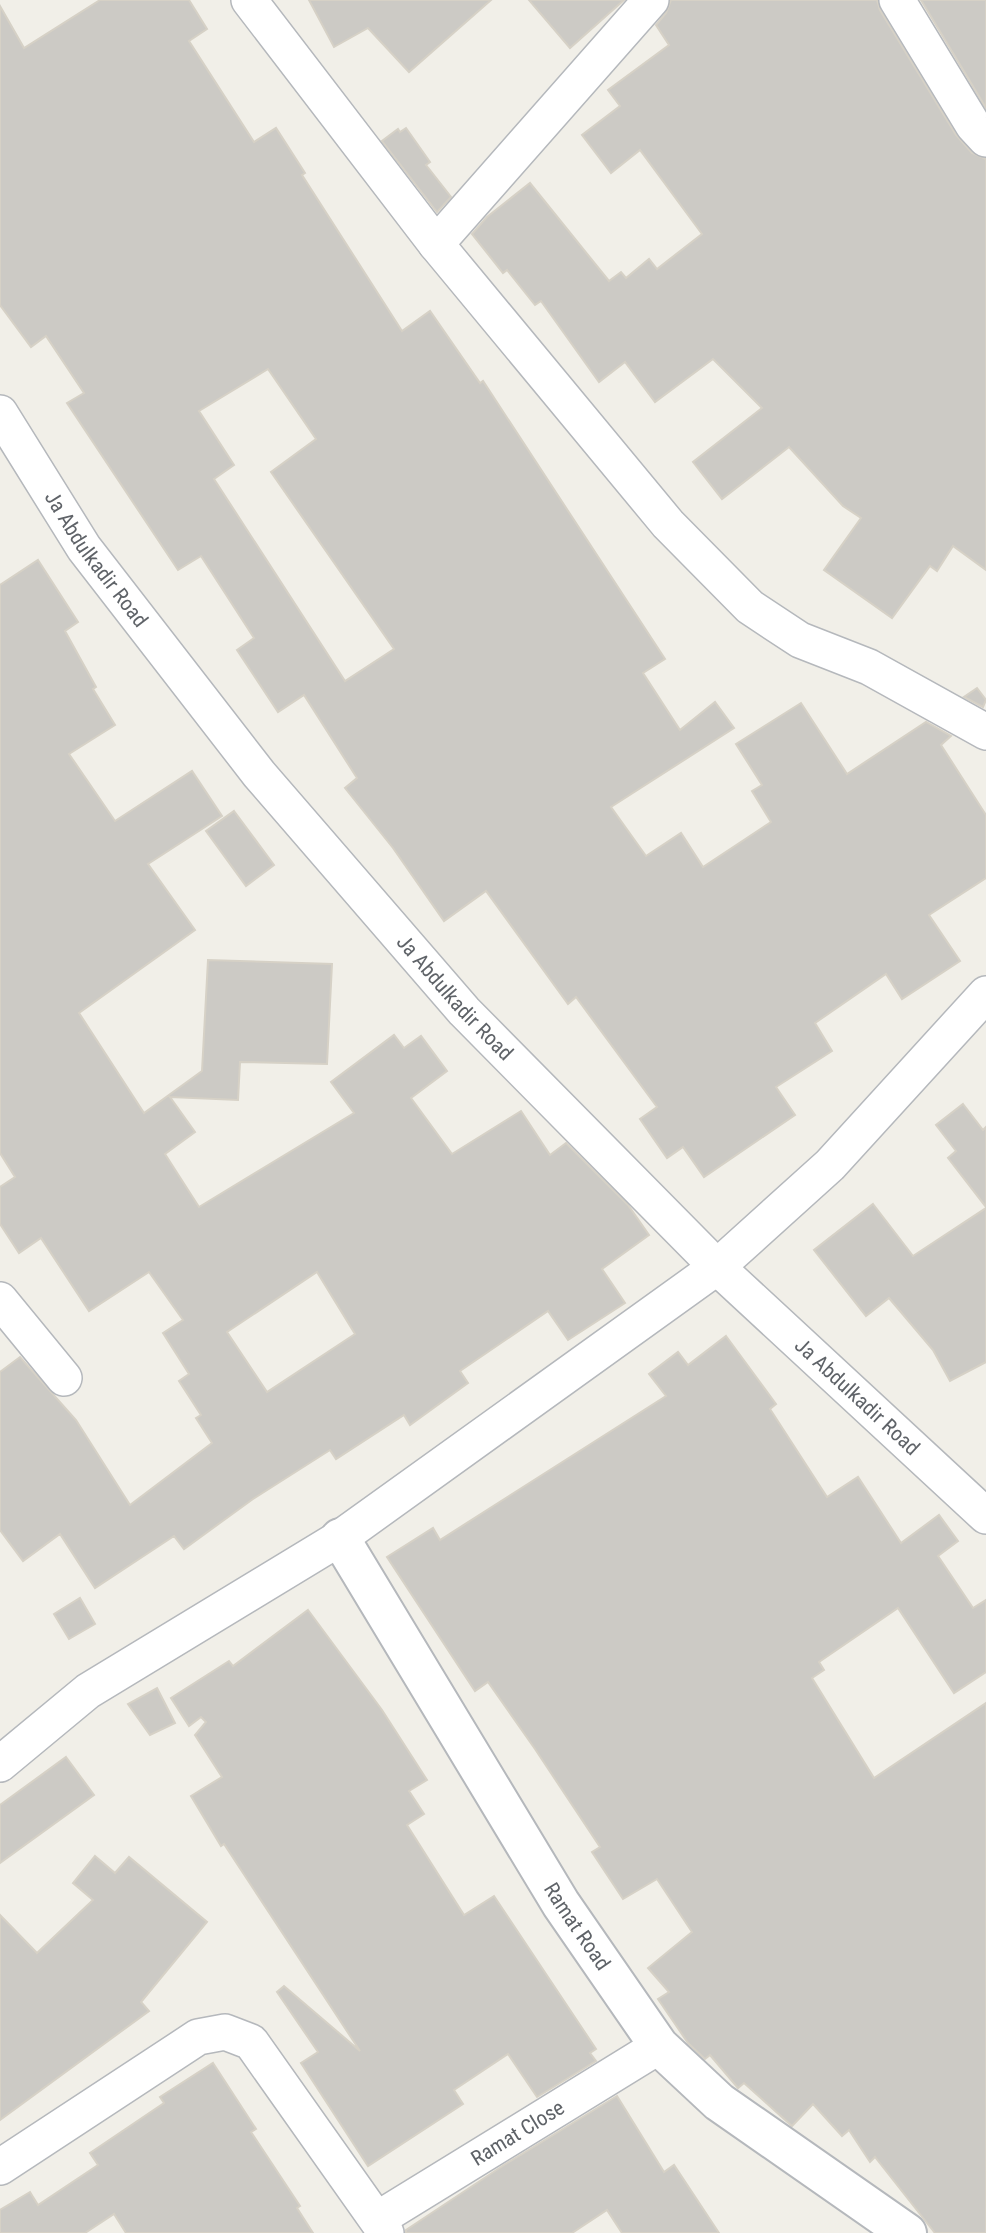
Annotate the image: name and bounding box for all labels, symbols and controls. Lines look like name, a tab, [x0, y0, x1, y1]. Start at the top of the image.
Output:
street label: Ja Abdulkadir Road	[40, 487, 153, 632]
street label: Ja Abdulkadir Road	[392, 930, 518, 1065]
street label: Ja Abdulkadir Road	[790, 1333, 924, 1460]
street label: Ramat Road	[539, 1878, 615, 1975]
street label: Ramat Close	[467, 2095, 569, 2171]

